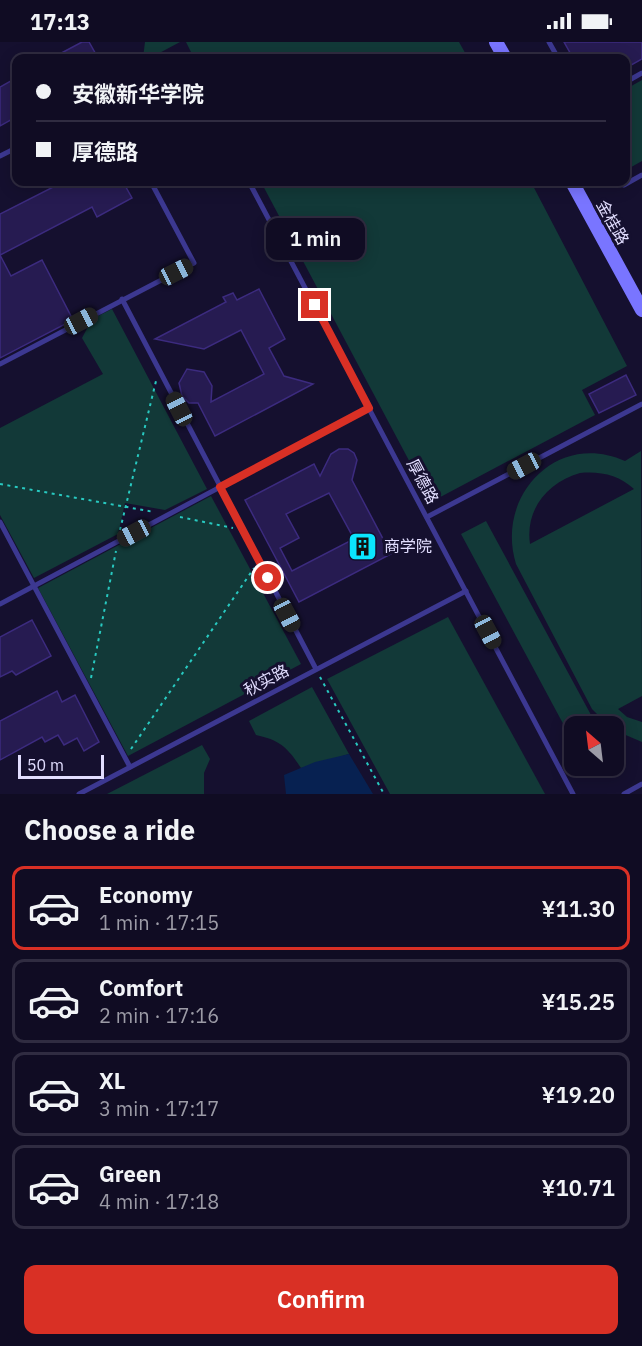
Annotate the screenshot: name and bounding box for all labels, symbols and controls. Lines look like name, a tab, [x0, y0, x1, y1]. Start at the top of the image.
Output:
text: 17:13	[30, 7, 90, 36]
text: 安徽新华学院	[72, 79, 204, 108]
text: 厚德路	[72, 137, 138, 166]
street label: 金桂路	[593, 196, 633, 248]
callout: 1 min	[266, 218, 364, 260]
text: 1 min	[290, 225, 341, 252]
car	[156, 256, 196, 288]
route end	[301, 291, 328, 318]
car	[61, 305, 101, 337]
car	[163, 389, 195, 429]
car	[504, 450, 544, 482]
street label: 厚德路	[403, 455, 443, 507]
car	[114, 517, 154, 549]
building icon: 商学院	[347, 530, 379, 562]
place label: 商学院	[384, 536, 432, 556]
route start	[254, 564, 281, 591]
car	[271, 595, 303, 635]
car	[472, 612, 504, 652]
street label: 秋实路	[240, 660, 292, 700]
north arrow	[564, 716, 624, 776]
map controls	[564, 716, 624, 776]
scale bar	[18, 752, 104, 780]
text: 50 m	[27, 755, 64, 775]
text: Choose a ride	[24, 812, 195, 847]
text: Economy	[99, 880, 193, 909]
icon: car	[27, 881, 81, 935]
text: ¥11.30	[542, 894, 615, 923]
text: 1 min · 17:15	[99, 909, 219, 936]
text: Comfort	[99, 973, 183, 1002]
icon: car	[27, 974, 81, 1028]
text: ¥15.25	[542, 987, 615, 1016]
text: 2 min · 17:16	[99, 1002, 219, 1029]
text: XL	[99, 1066, 125, 1095]
icon: car	[27, 1067, 81, 1121]
text: ¥19.20	[542, 1080, 615, 1109]
text: 3 min · 17:17	[99, 1095, 219, 1122]
text: Green	[99, 1159, 161, 1188]
icon: car	[27, 1160, 81, 1214]
text: ¥10.71	[542, 1173, 615, 1202]
text: 4 min · 17:18	[99, 1188, 219, 1215]
button: Confirm	[24, 1265, 618, 1334]

